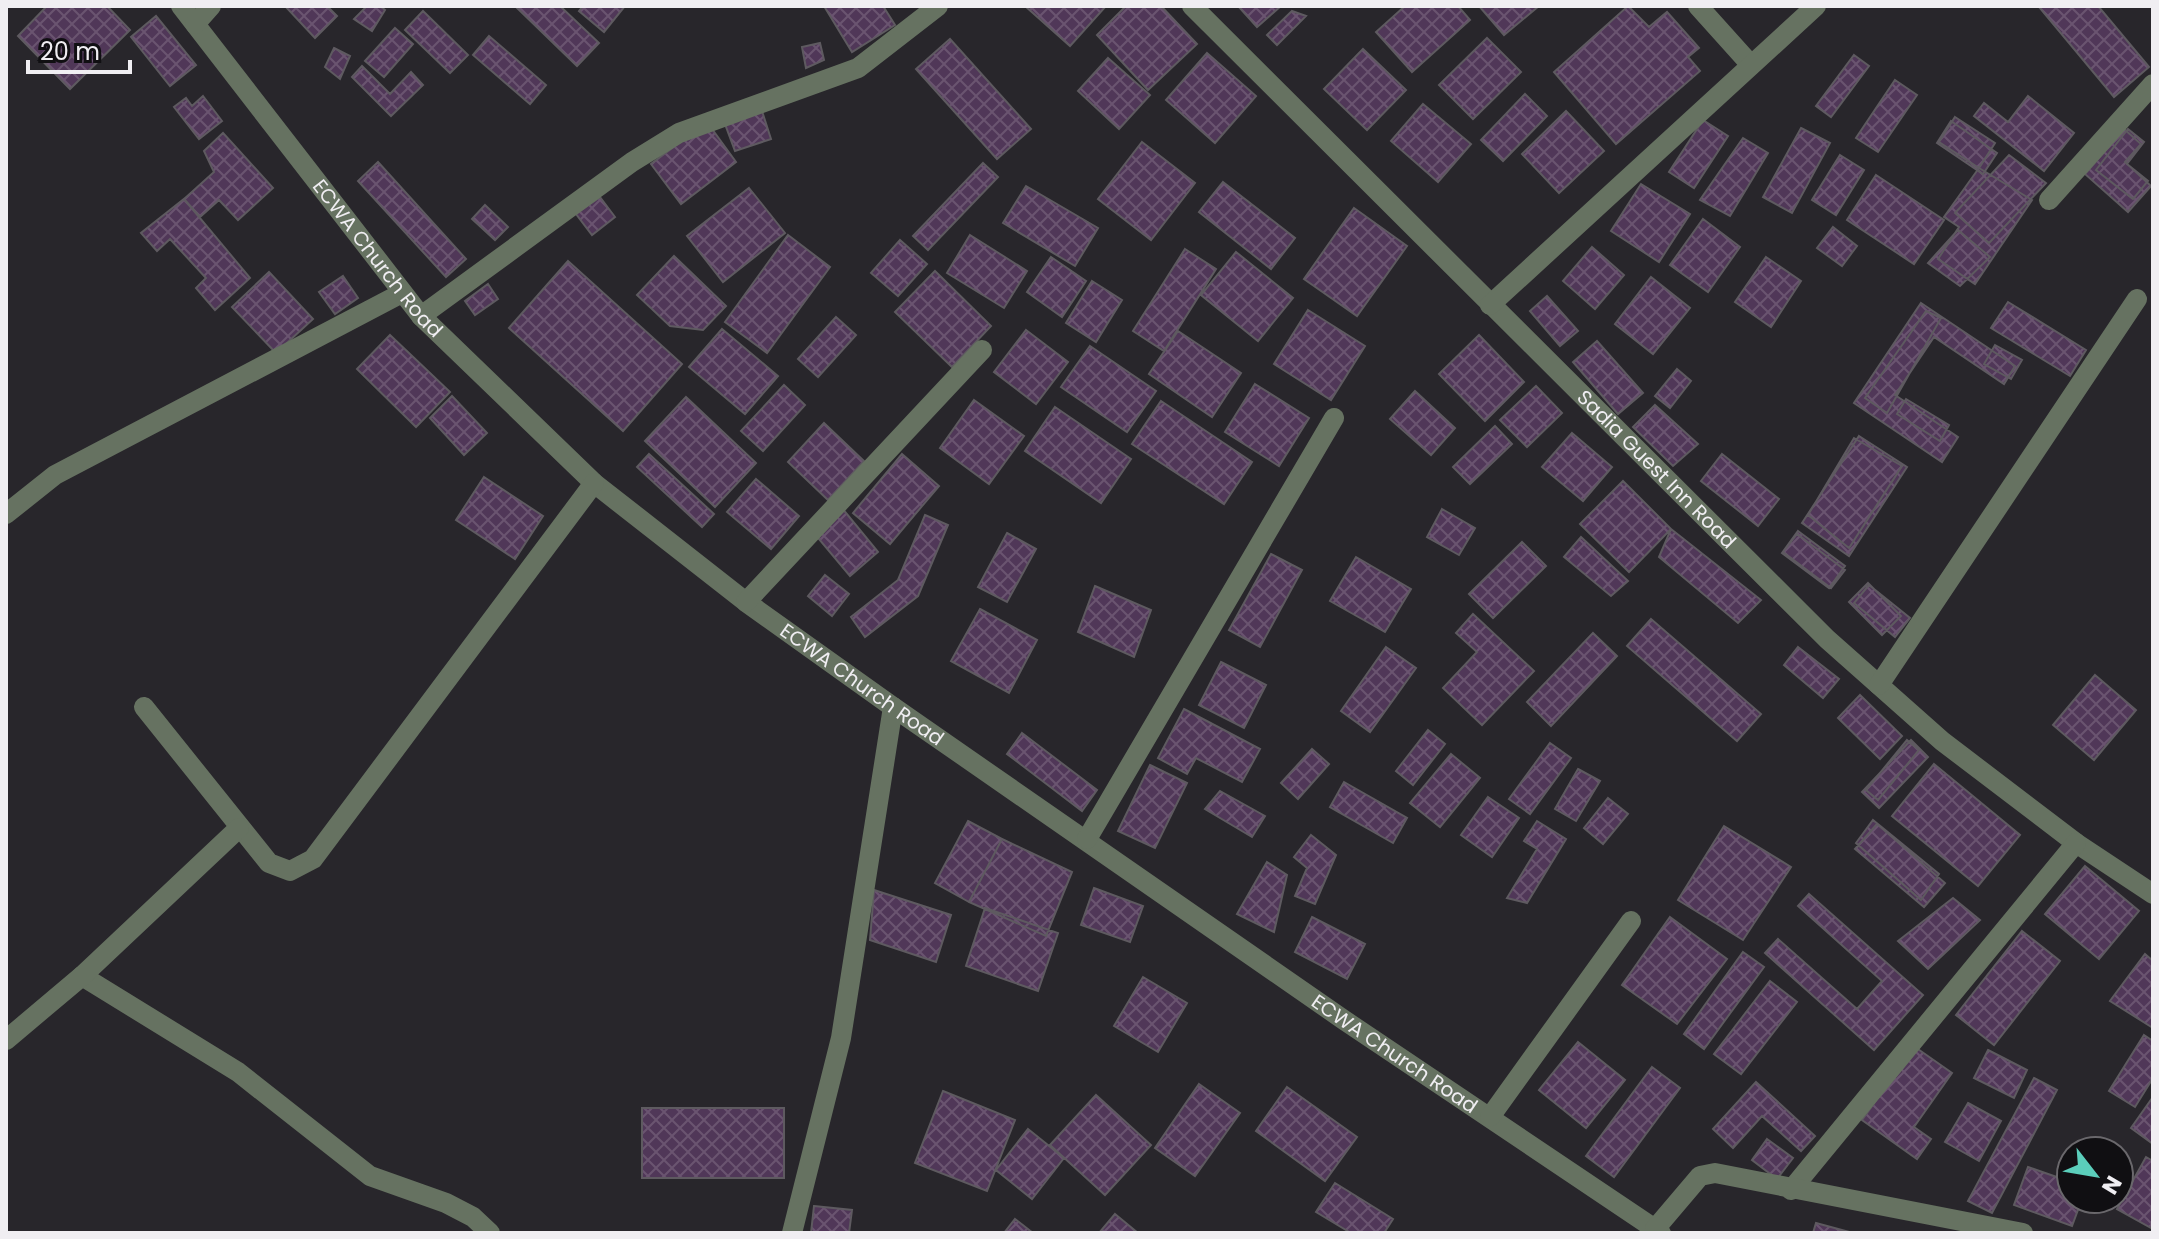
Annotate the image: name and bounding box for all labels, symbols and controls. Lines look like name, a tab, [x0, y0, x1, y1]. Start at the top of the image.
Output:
scale bar	[28, 24, 130, 74]
text: 20 m	[40, 35, 100, 68]
street label: ECWA Church Road	[306, 173, 449, 344]
street label: Sadia Guest Inn Road	[1571, 384, 1742, 555]
street label: ECWA Church Road	[774, 617, 950, 752]
street label: ECWA Church Road	[1306, 988, 1483, 1120]
north arrow	[2055, 1135, 2135, 1215]
text: N	[2094, 1170, 2129, 1200]

